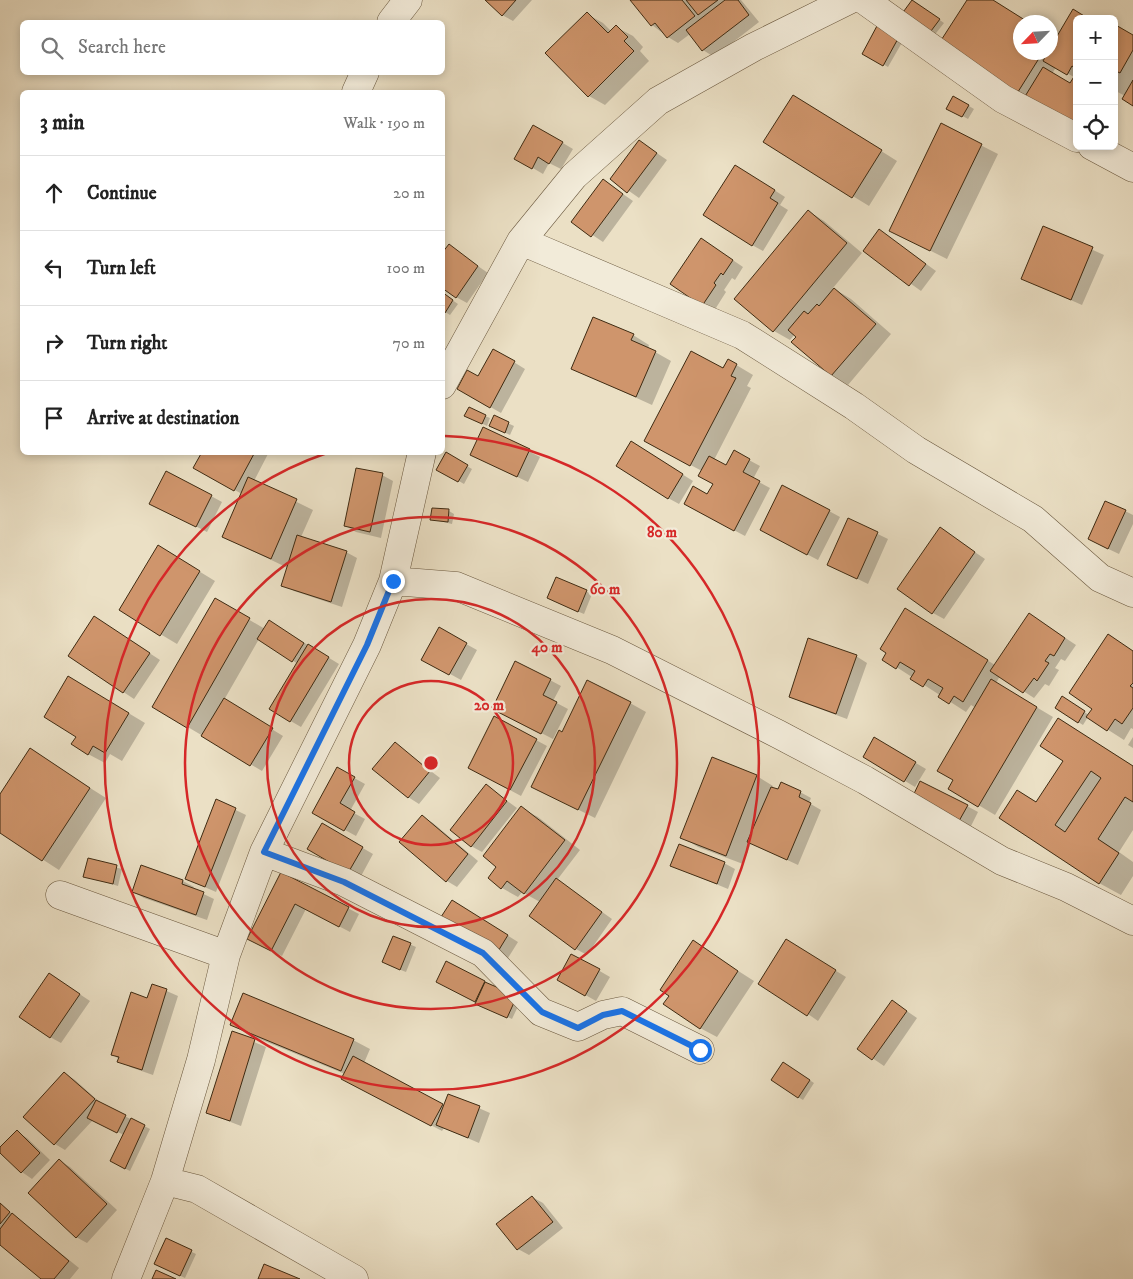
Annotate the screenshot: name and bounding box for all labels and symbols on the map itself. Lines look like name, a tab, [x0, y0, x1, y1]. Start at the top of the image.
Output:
north arrow	[1013, 15, 1058, 60]
text: 80 m	[647, 523, 678, 542]
route end	[382, 570, 405, 593]
text: 60 m	[590, 580, 621, 599]
text: 40 m	[530, 638, 563, 657]
text: 20 m	[474, 696, 505, 715]
centre of rings	[422, 754, 440, 772]
route start	[689, 1039, 712, 1062]

